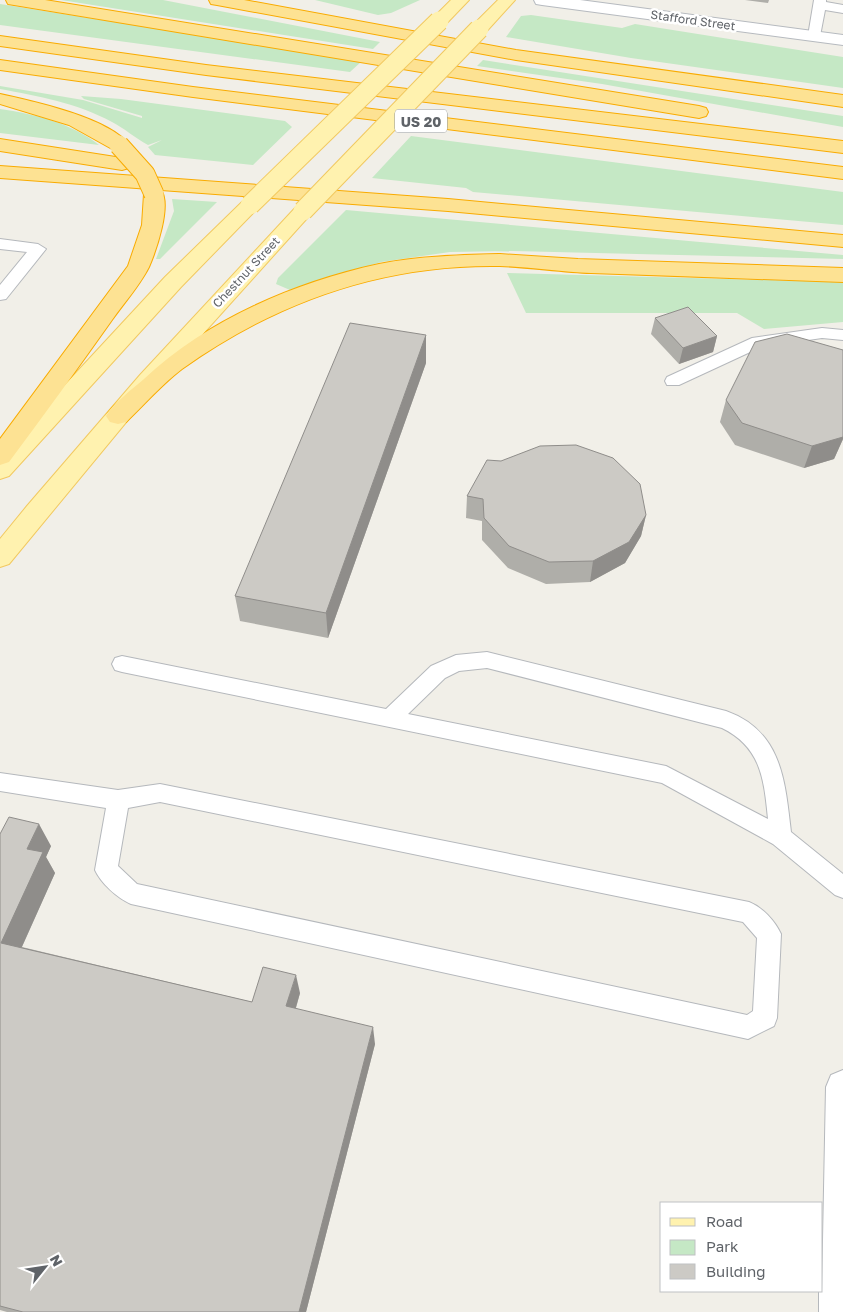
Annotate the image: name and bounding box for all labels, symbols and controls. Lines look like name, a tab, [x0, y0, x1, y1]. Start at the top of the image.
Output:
street label: Stafford Street	[650, 7, 737, 33]
road number: US 20	[395, 110, 447, 132]
street label: Chestnut Street	[209, 233, 283, 311]
legend	[660, 1202, 823, 1292]
text: Road	[706, 1212, 743, 1230]
text: Park	[706, 1237, 739, 1255]
north arrow	[20, 1242, 70, 1292]
text: N	[47, 1251, 67, 1269]
text: Building	[706, 1262, 766, 1280]

